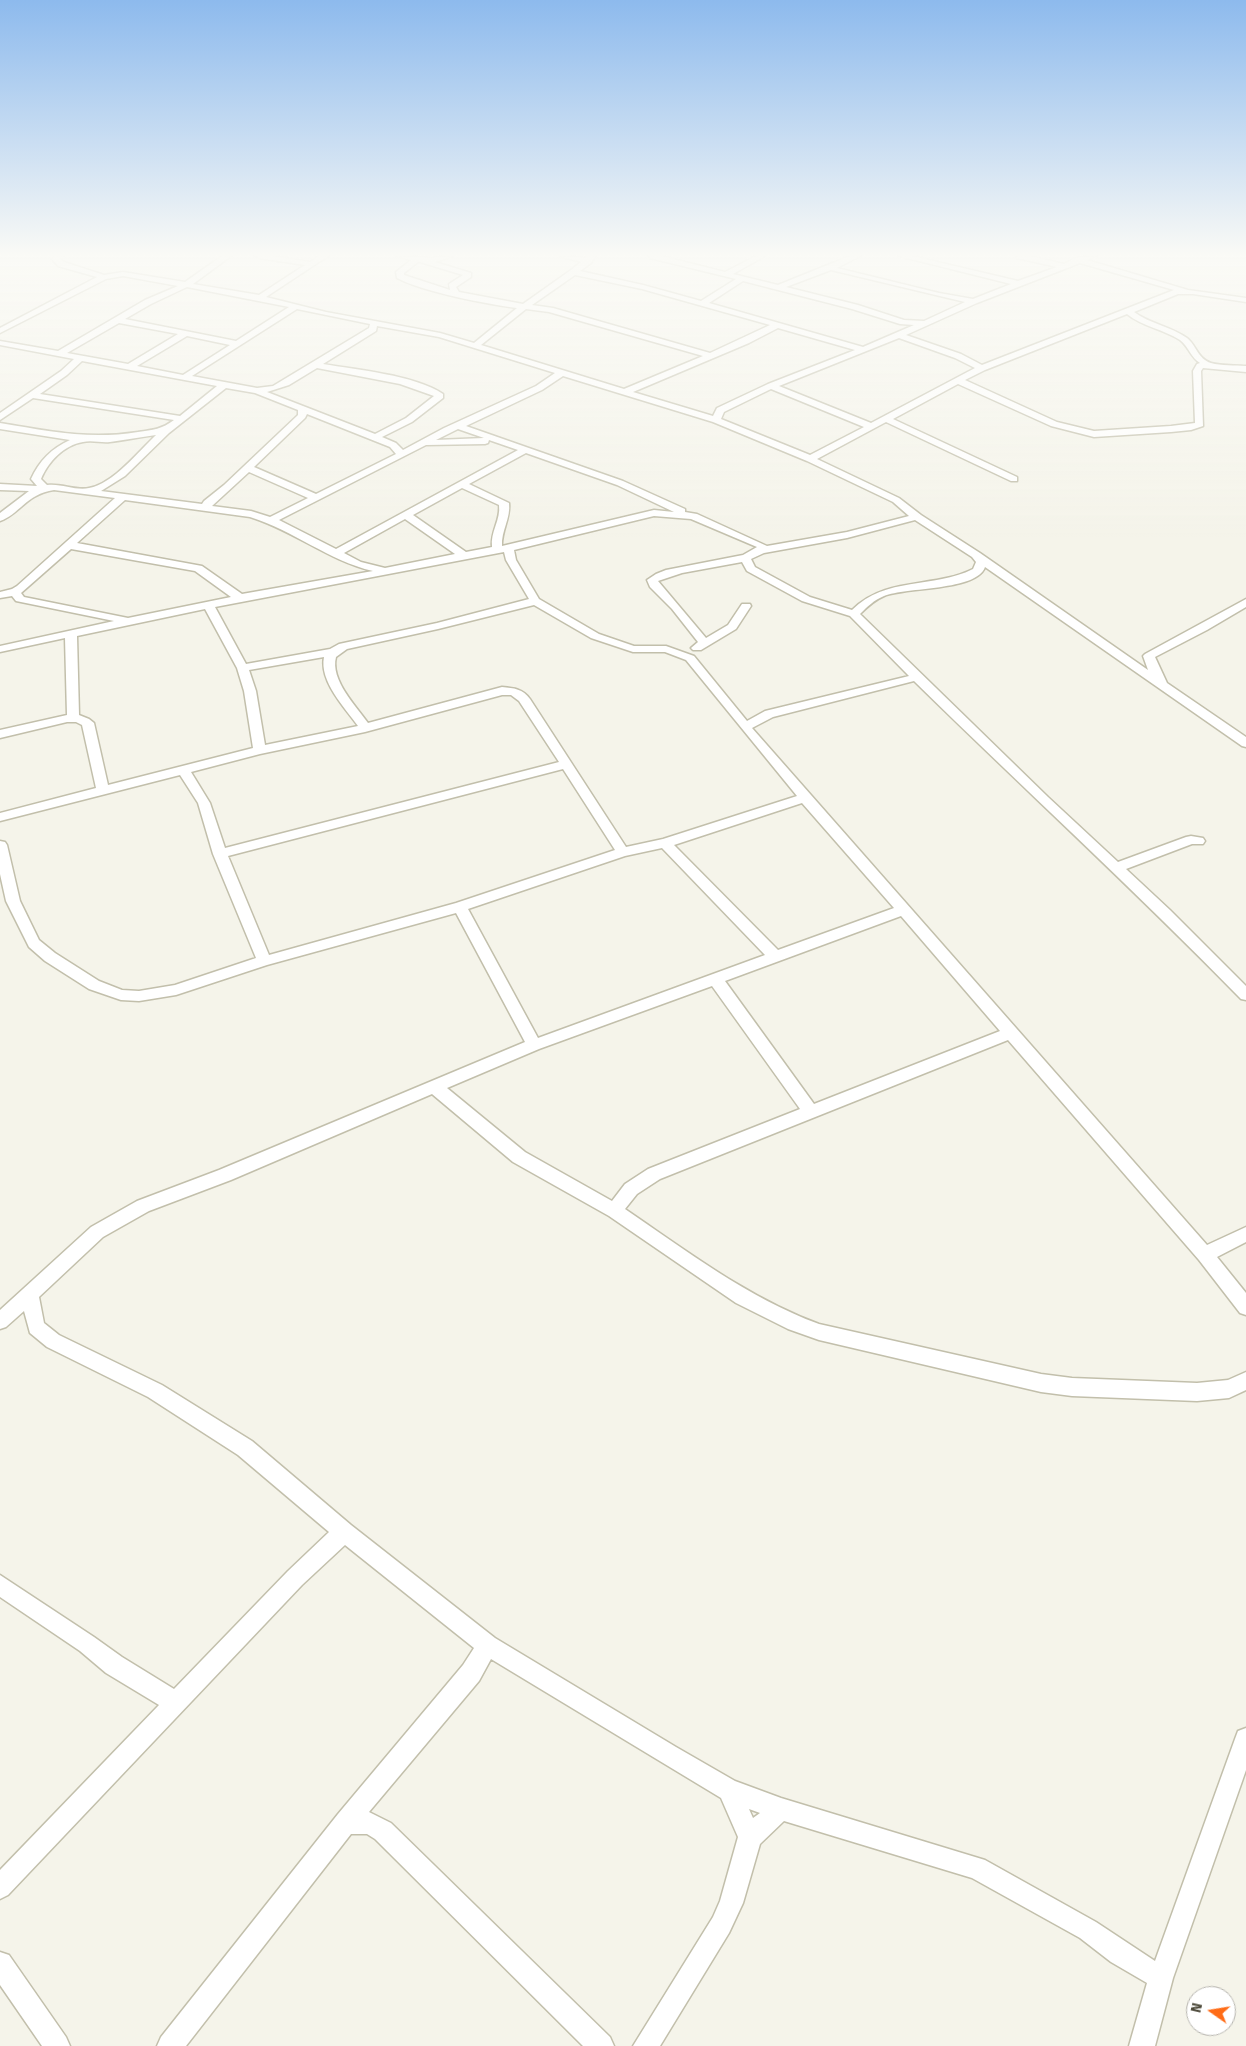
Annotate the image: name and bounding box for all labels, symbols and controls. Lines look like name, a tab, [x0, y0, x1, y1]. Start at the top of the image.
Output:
north arrow	[1186, 1986, 1236, 2036]
text: N	[1188, 2001, 1206, 2014]

